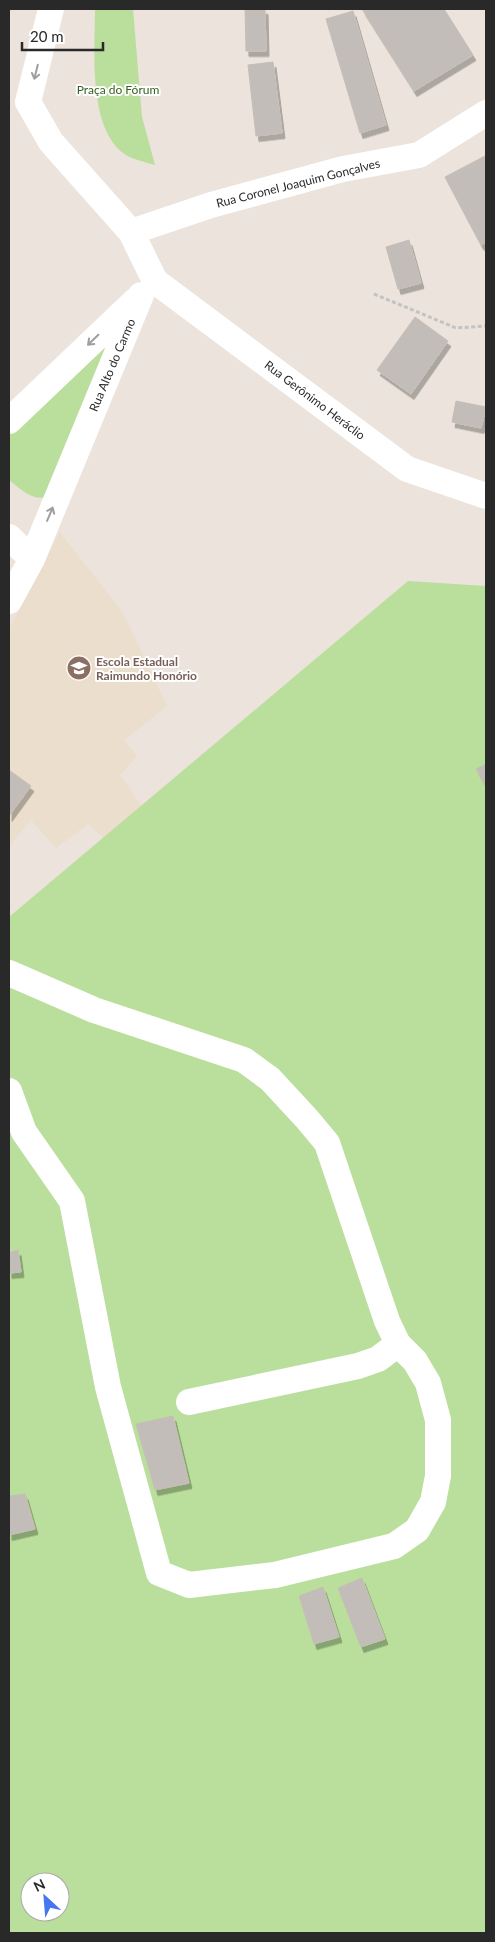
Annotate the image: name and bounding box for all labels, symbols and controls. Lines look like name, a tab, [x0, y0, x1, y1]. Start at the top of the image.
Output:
scale bar	[22, 20, 104, 52]
text: 20 m	[30, 27, 64, 45]
one-way arrow	[30, 64, 40, 80]
park label: Praça do Fórum	[77, 82, 159, 97]
street label: Rua Coronel Joaquim Gonçalves	[215, 155, 381, 211]
street label: Rua Alto do Carmo	[86, 316, 138, 414]
one-way arrow	[87, 334, 100, 346]
street label: Rua Gerônimo Heráclio	[262, 357, 368, 443]
one-way arrow	[47, 506, 56, 521]
place label: Escola Estadual Raimundo Honório	[96, 654, 197, 683]
school or university icon: Escola Estadual Raimundo Honório	[66, 655, 92, 681]
north arrow	[20, 1872, 70, 1922]
text: N	[31, 1875, 48, 1895]

